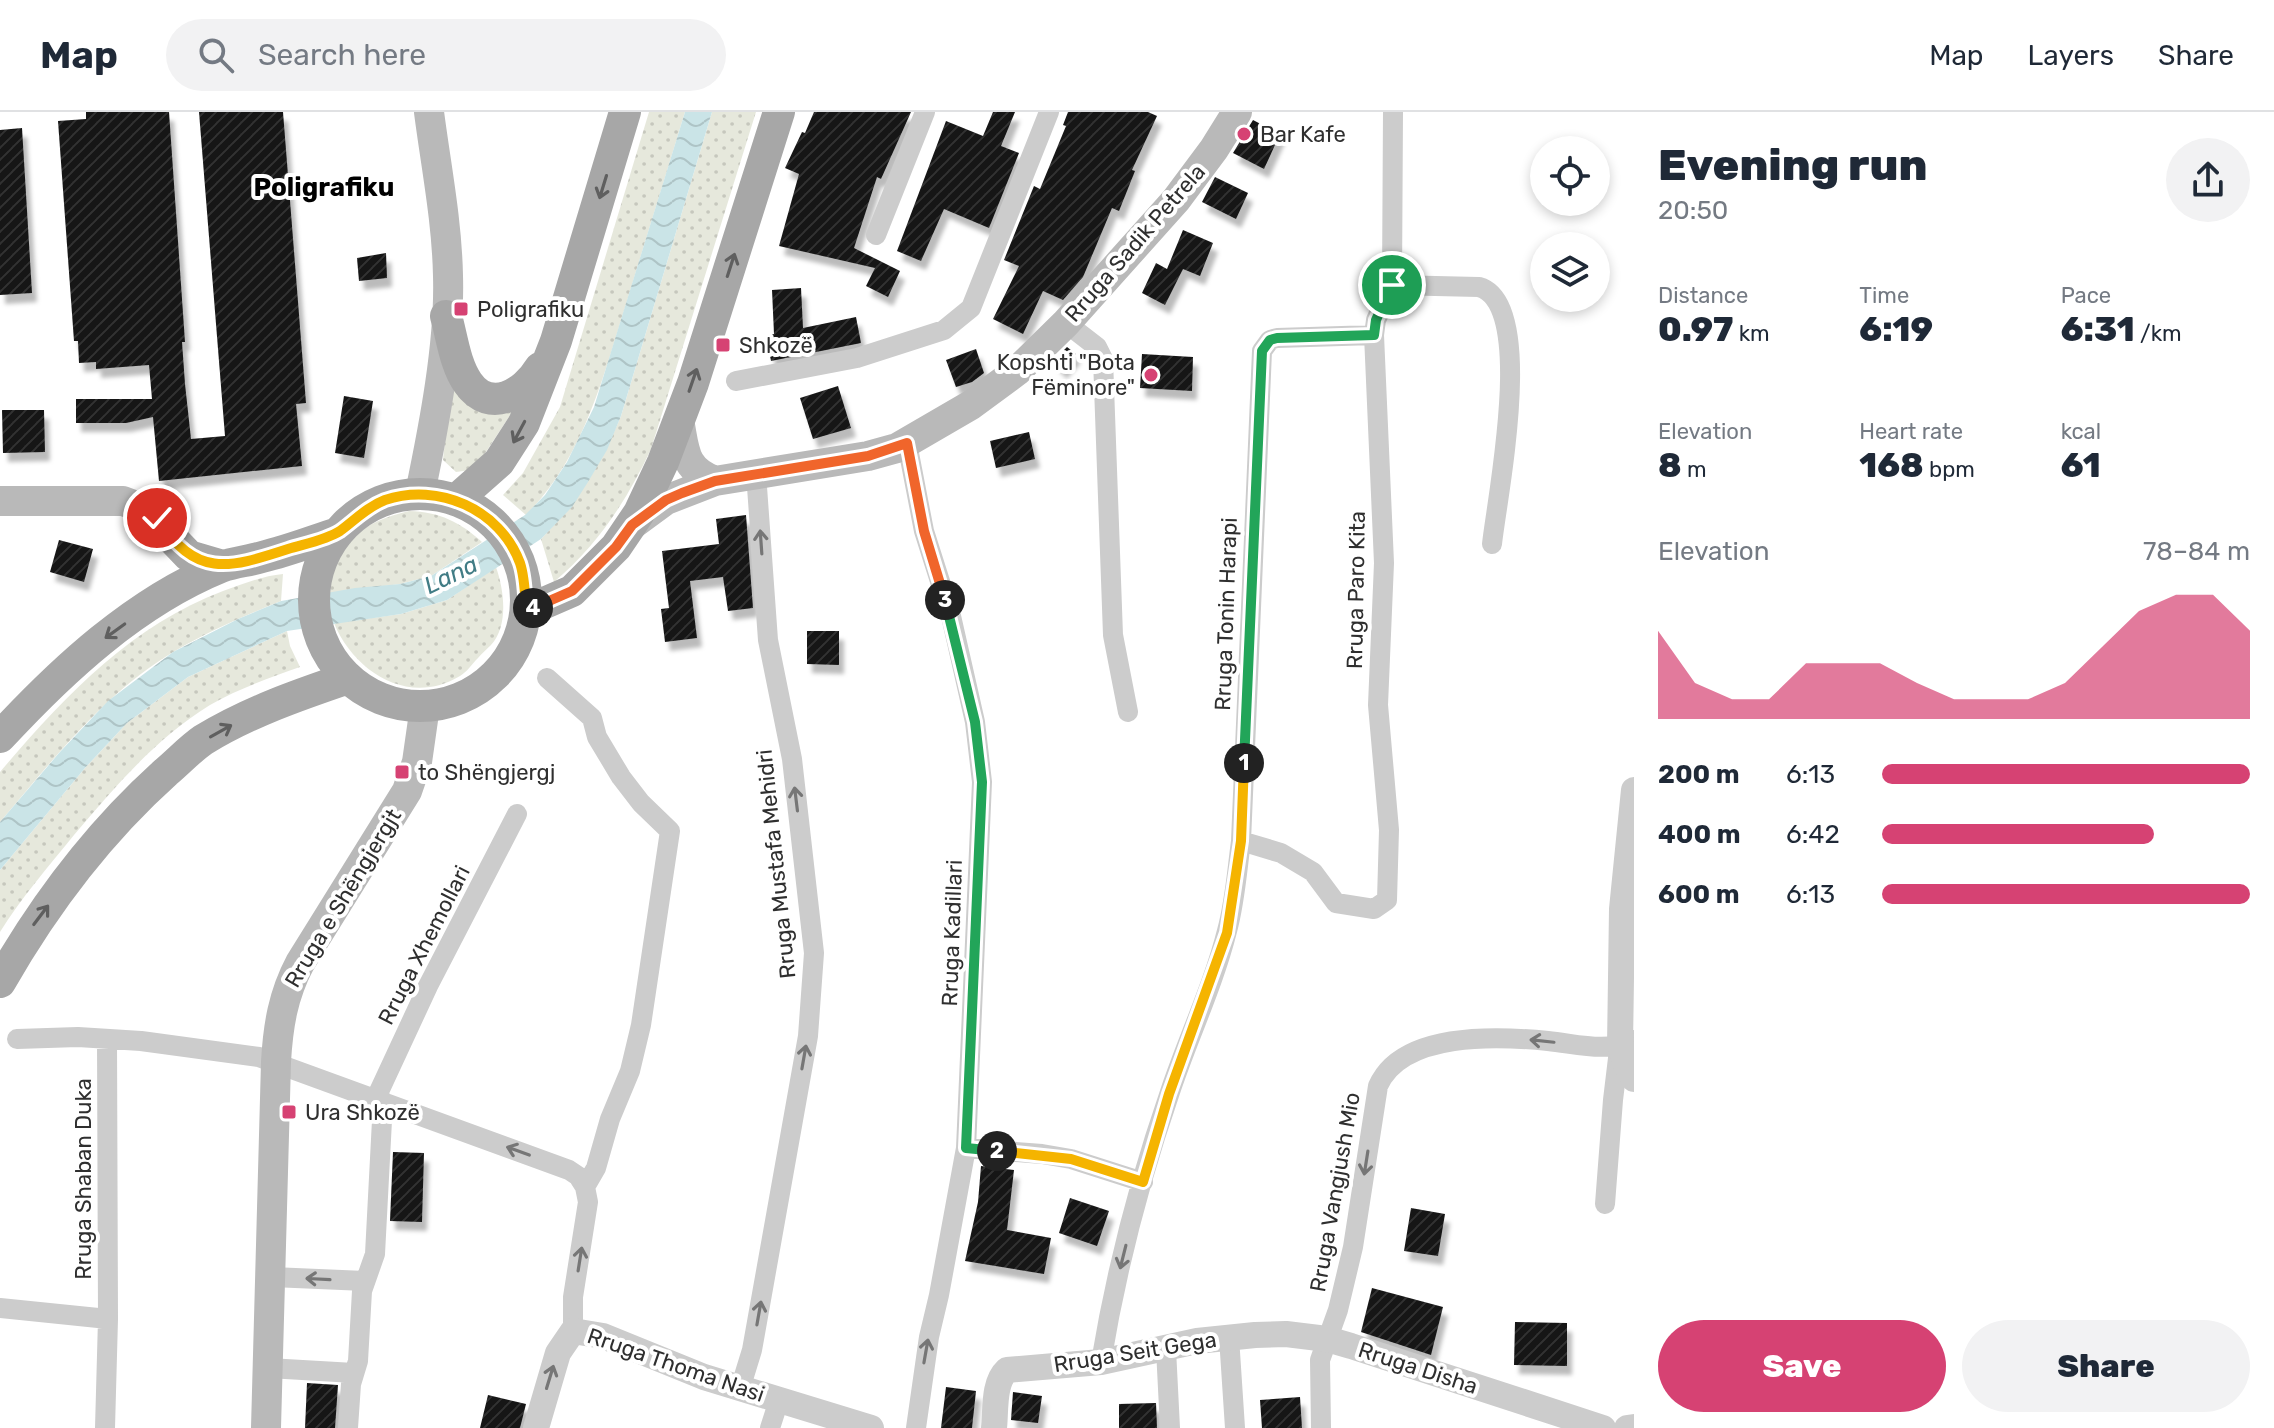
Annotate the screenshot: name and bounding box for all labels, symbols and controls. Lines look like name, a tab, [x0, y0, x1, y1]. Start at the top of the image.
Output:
search box	[166, 19, 726, 91]
text: Map	[40, 32, 118, 78]
icon: search	[194, 33, 238, 77]
text: Search here	[258, 37, 426, 73]
text: Map	[1929, 39, 1984, 72]
text: Layers	[2028, 39, 2114, 72]
text: Share	[2158, 39, 2234, 72]
place label: Bar Kafe	[1260, 121, 1346, 148]
marker: Bar Kafe	[1235, 125, 1253, 143]
map controls	[1530, 136, 1610, 312]
button: locate	[1530, 136, 1610, 216]
button: share	[2166, 138, 2250, 222]
text: Evening run	[1658, 139, 1927, 191]
street label: Rruga Sadik Petrela	[1059, 159, 1211, 327]
district label: Poligrafiku	[254, 172, 394, 203]
one-way arrow	[595, 173, 610, 199]
text: 20:50	[1658, 195, 1728, 226]
button: layers	[1530, 232, 1610, 312]
pin	[1358, 251, 1426, 319]
one-way arrow	[724, 253, 739, 278]
icon: arrive	[1370, 263, 1414, 307]
text: Distance	[1658, 282, 1748, 309]
text: Time	[1859, 282, 1909, 309]
text: Pace	[2061, 282, 2111, 309]
place label: Poligrafiku	[477, 296, 584, 323]
marker: Poligrafiku	[452, 300, 470, 318]
text: 0.97	[1658, 309, 1733, 350]
text: 6:19	[1859, 309, 1933, 350]
text: 6:31	[2061, 309, 2135, 350]
text: km	[1733, 320, 1770, 347]
text: /km	[2135, 320, 2182, 347]
place label: Shkozë	[739, 332, 813, 359]
marker: Shkozë	[714, 336, 732, 354]
place label: Kopshti "Bota Fëminore"	[997, 349, 1135, 401]
marker: Kopshti "Bota Fëminore"	[1142, 366, 1160, 384]
one-way arrow	[687, 368, 702, 393]
text: Elevation	[1658, 418, 1752, 445]
text: Heart rate	[1859, 418, 1963, 445]
text: kcal	[2061, 418, 2101, 445]
one-way arrow	[510, 420, 526, 444]
text: 8	[1658, 445, 1682, 486]
text: 168	[1859, 445, 1924, 486]
text: 61	[2061, 445, 2101, 486]
text: m	[1682, 456, 1707, 483]
text: bpm	[1924, 456, 1975, 483]
pin	[123, 484, 191, 552]
icon: check	[135, 496, 179, 540]
street label: Rruga Paro Kita	[1341, 511, 1371, 669]
street label: Rruga Tonin Harapi	[1209, 517, 1243, 711]
one-way arrow	[753, 529, 768, 556]
text: Elevation	[1658, 536, 1769, 567]
text: 78–84 m	[2143, 536, 2250, 567]
water label: Lana	[420, 550, 482, 600]
pin: 3	[925, 580, 965, 620]
text: 3	[938, 586, 952, 613]
pin: 4	[513, 588, 553, 628]
text: 4	[525, 594, 541, 621]
one-way arrow	[105, 623, 126, 640]
one-way arrow	[209, 722, 232, 738]
pin: 1	[1224, 743, 1264, 783]
street label: Rruga Mustafa Mehidri	[751, 748, 801, 980]
text: 1	[1239, 749, 1249, 776]
place label: to Shëngjergj	[418, 759, 555, 786]
text: 200 m	[1658, 759, 1740, 790]
text: 6:13	[1786, 759, 1835, 790]
marker: to Shëngjergj	[393, 763, 411, 781]
one-way arrow	[788, 787, 803, 812]
street label: Rruga e Shëngjergjt	[279, 803, 407, 992]
text: 400 m	[1658, 819, 1740, 850]
text: 6:42	[1786, 819, 1840, 850]
street label: Rruga Kadillari	[936, 859, 968, 1007]
street label: Rruga Xhemollari	[372, 861, 476, 1029]
text: 600 m	[1658, 879, 1740, 910]
text: 6:13	[1786, 879, 1835, 910]
one-way arrow	[32, 905, 49, 927]
one-way arrow	[1529, 1033, 1556, 1048]
one-way arrow	[798, 1045, 813, 1070]
street label: Rruga Shaban Duka	[70, 1078, 97, 1280]
street label: Rruga Vangjush Mio	[1304, 1090, 1366, 1294]
place label: Ura Shkozë	[305, 1099, 420, 1126]
marker: Ura Shkozë	[280, 1103, 298, 1121]
pin: 2	[977, 1131, 1017, 1171]
text: 2	[990, 1137, 1004, 1164]
one-way arrow	[505, 1143, 530, 1158]
one-way arrow	[1358, 1150, 1373, 1175]
one-way arrow	[1114, 1243, 1129, 1269]
one-way arrow	[573, 1246, 588, 1272]
one-way arrow	[305, 1271, 332, 1286]
one-way arrow	[752, 1301, 767, 1326]
button: Save	[1658, 1320, 1946, 1412]
button: Share	[1962, 1320, 2250, 1412]
street label: Rruga Thoma Nasi	[584, 1322, 768, 1408]
street label: Rruga Seit Gega	[1052, 1326, 1218, 1378]
street label: Rruga Disha	[1355, 1336, 1481, 1400]
one-way arrow	[920, 1339, 935, 1364]
one-way arrow	[544, 1365, 559, 1390]

